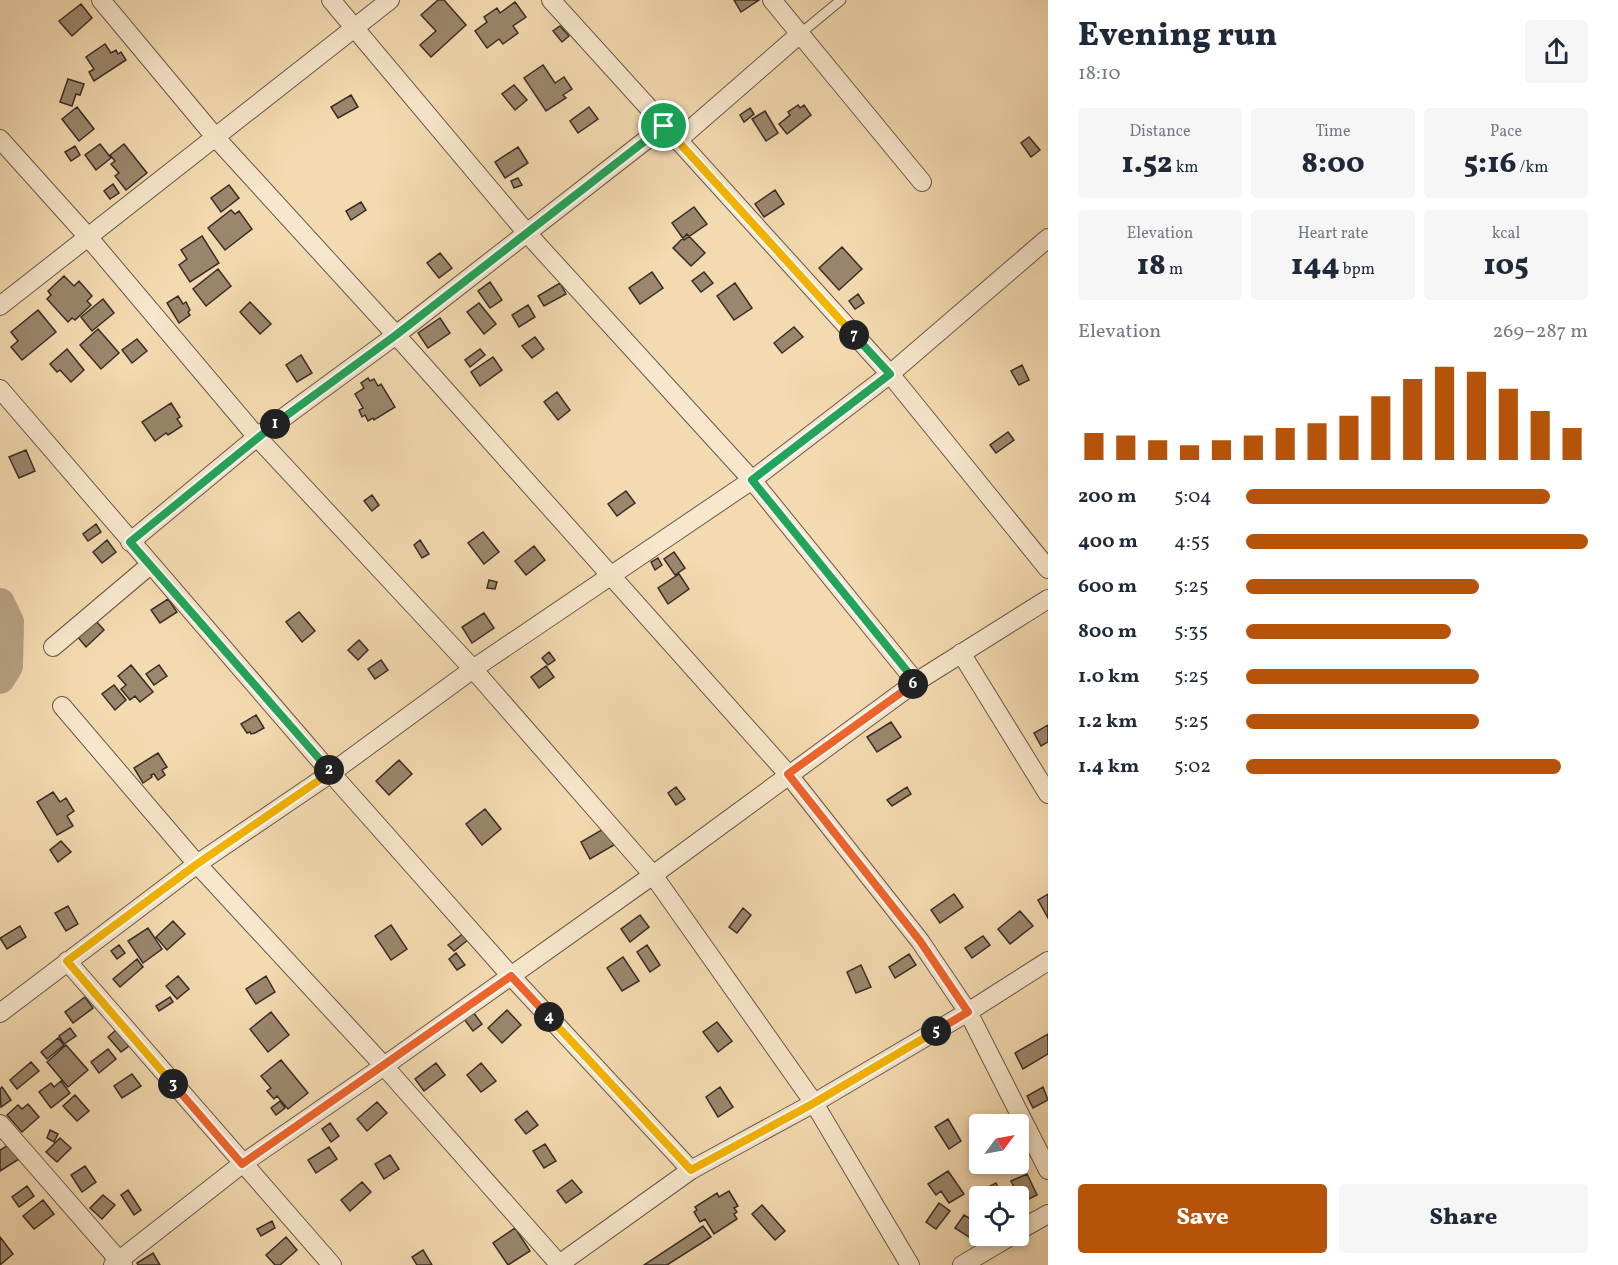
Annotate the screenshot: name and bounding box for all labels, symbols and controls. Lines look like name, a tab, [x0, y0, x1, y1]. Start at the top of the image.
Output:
text: Evening run	[1078, 14, 1277, 60]
button: share	[1525, 20, 1588, 83]
text: 18:10	[1078, 60, 1120, 88]
pin	[638, 100, 689, 151]
icon: arrive	[647, 109, 680, 142]
text: Distance	[1129, 121, 1191, 143]
text: Time	[1315, 121, 1351, 143]
text: Pace	[1490, 121, 1522, 143]
text: 1.52	[1121, 143, 1172, 185]
text: 8:00	[1301, 143, 1365, 185]
text: 5:16	[1464, 143, 1516, 185]
text: km	[1172, 157, 1199, 179]
text: /km	[1516, 157, 1548, 179]
text: Elevation	[1127, 223, 1193, 245]
text: Heart rate	[1298, 223, 1368, 245]
text: kcal	[1492, 223, 1520, 245]
text: 18	[1137, 245, 1166, 287]
text: 144	[1291, 245, 1340, 287]
text: 105	[1483, 245, 1529, 287]
text: m	[1166, 259, 1183, 281]
text: bpm	[1340, 259, 1375, 281]
text: Elevation	[1078, 318, 1161, 346]
text: 269–287 m	[1493, 318, 1588, 346]
pin: 7	[839, 320, 869, 350]
text: 7	[850, 324, 858, 346]
pin: 1	[260, 409, 290, 439]
text: 1	[272, 413, 278, 435]
text: 200 m	[1078, 483, 1136, 511]
text: 5:04	[1174, 483, 1212, 511]
text: 400 m	[1078, 528, 1138, 556]
text: 4:55	[1174, 528, 1210, 556]
text: 600 m	[1078, 573, 1137, 601]
text: 5:25	[1174, 573, 1209, 601]
text: 800 m	[1078, 618, 1137, 646]
text: 5:35	[1174, 618, 1208, 646]
text: 1.0 km	[1078, 663, 1140, 691]
text: 5:25	[1174, 663, 1209, 691]
pin: 6	[898, 669, 928, 699]
text: 6	[909, 673, 917, 695]
text: 1.2 km	[1078, 708, 1138, 736]
text: 5:25	[1174, 708, 1209, 736]
text: 1.4 km	[1078, 753, 1139, 781]
text: 5:02	[1174, 753, 1211, 781]
pin: 2	[314, 755, 344, 785]
text: 2	[325, 759, 333, 781]
pin: 4	[534, 1002, 564, 1032]
text: 4	[544, 1006, 554, 1028]
pin: 5	[921, 1016, 951, 1046]
text: 5	[932, 1020, 940, 1042]
pin: 3	[158, 1069, 188, 1099]
text: 3	[169, 1073, 177, 1095]
north arrow	[969, 1114, 1029, 1174]
map controls	[969, 1114, 1029, 1246]
button: Save	[1078, 1184, 1327, 1253]
button: Share	[1339, 1184, 1588, 1253]
button: locate	[969, 1186, 1029, 1246]

